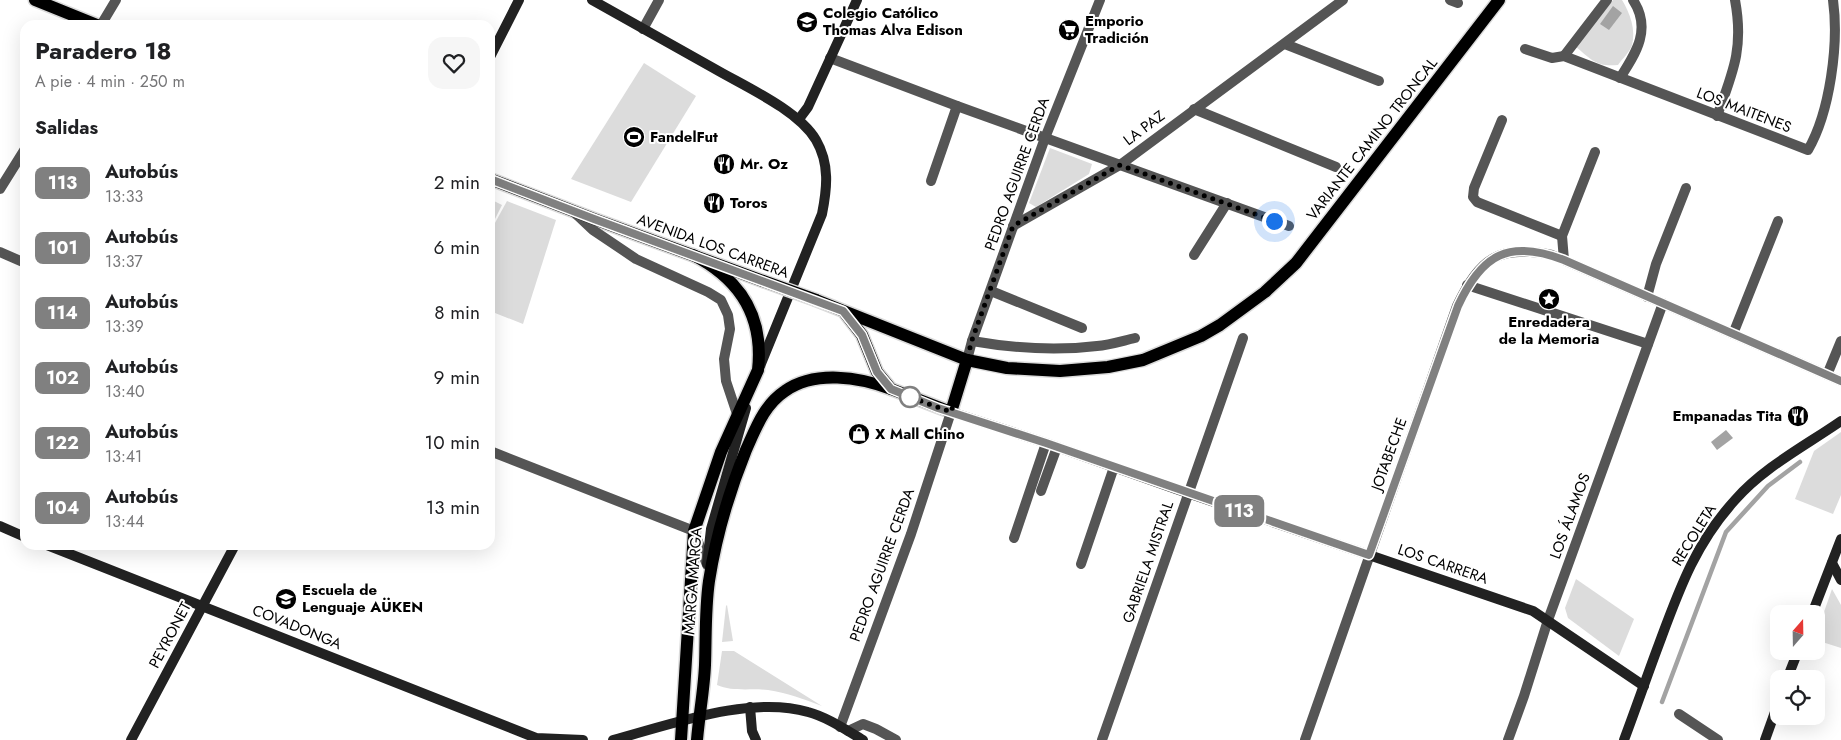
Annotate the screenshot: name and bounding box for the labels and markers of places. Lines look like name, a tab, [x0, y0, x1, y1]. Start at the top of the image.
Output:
place label: Colegio Católico Thomas Alva Edison	[823, 2, 963, 41]
school or university icon: Colegio Católico Thomas Alva Edison	[795, 10, 819, 34]
place label: Emporio Tradición	[1085, 10, 1149, 49]
supermarket icon: Emporio Tradición	[1057, 18, 1081, 42]
sports icon: FandelFut	[622, 125, 646, 149]
place label: FandelFut	[650, 126, 718, 148]
restaurant icon: Mr. Oz	[712, 152, 736, 176]
place label: Mr. Oz	[740, 153, 788, 175]
restaurant icon: Toros	[702, 191, 726, 215]
place label: Toros	[730, 192, 768, 214]
place icon: Enredadera de la Memoria	[1537, 287, 1561, 311]
place label: Enredadera de la Memoria	[1499, 311, 1599, 350]
unlabelled marker	[899, 386, 921, 408]
restaurant icon: Empanadas Tita	[1786, 404, 1810, 428]
place label: Empanadas Tita	[1673, 405, 1782, 427]
shop icon: X Mall Chino	[847, 422, 871, 446]
place label: X Mall Chino	[875, 423, 965, 445]
place label: Escuela de Lenguaje AÜKEN	[302, 579, 423, 618]
school or university icon: Escuela de Lenguaje AÜKEN	[274, 587, 298, 611]

